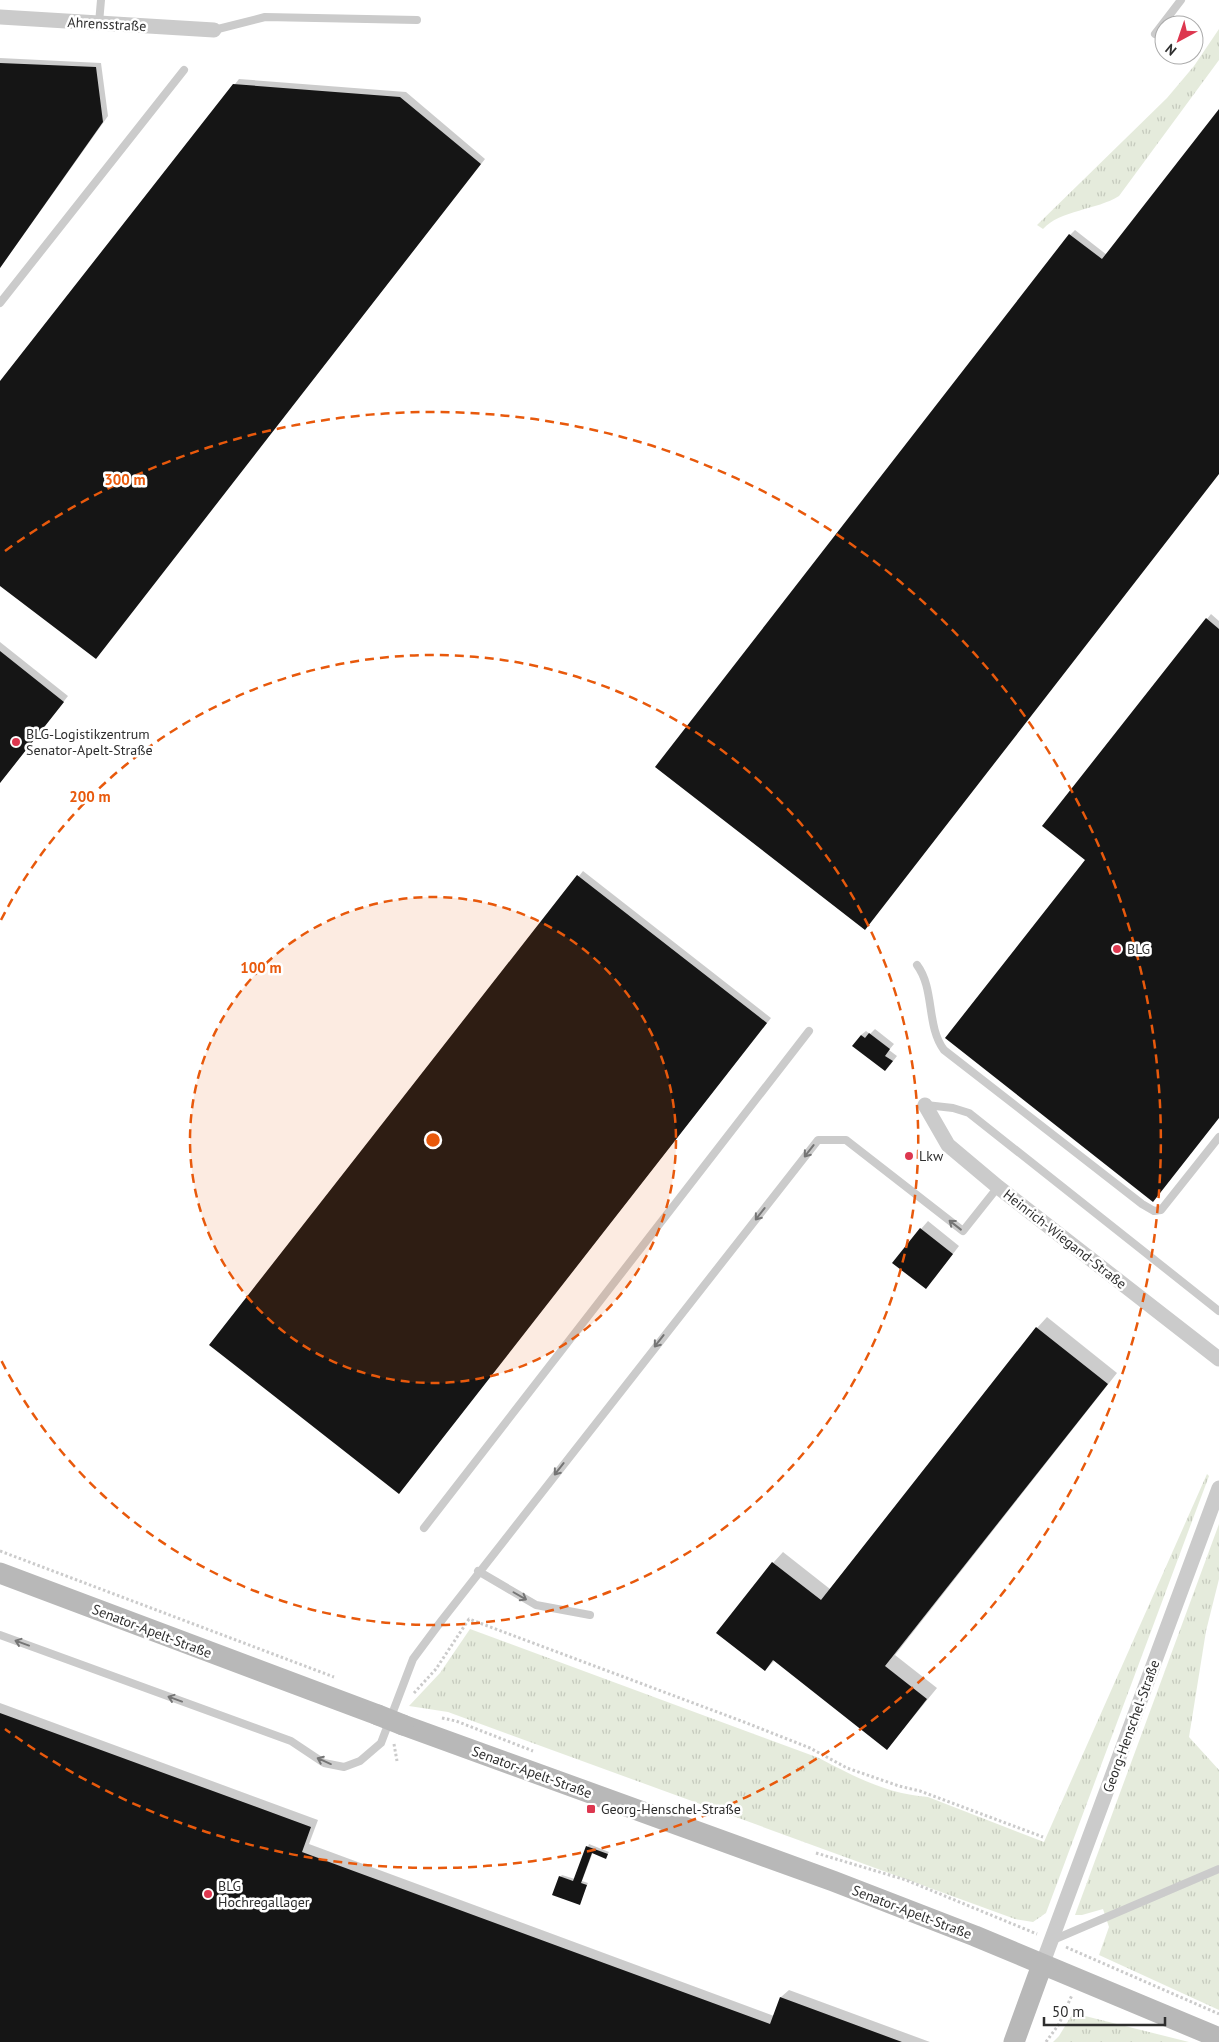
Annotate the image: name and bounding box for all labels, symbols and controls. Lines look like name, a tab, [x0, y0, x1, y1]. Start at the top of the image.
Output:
street label: Ahrensstraße	[67, 13, 147, 35]
north arrow	[1154, 15, 1204, 65]
text: N	[1161, 40, 1180, 60]
text: 300 m	[104, 470, 146, 489]
place label: BLG-Logistikzentrum Senator-Apelt-Straße	[26, 725, 153, 759]
marker: BLG-Logistikzentrum Senator-Apelt-Straße	[10, 736, 22, 748]
text: 200 m	[69, 787, 111, 806]
place label: BLG	[1127, 940, 1150, 958]
marker: BLG	[1111, 943, 1123, 955]
text: 100 m	[240, 958, 282, 977]
centre of rings	[424, 1131, 442, 1149]
one-way arrow	[804, 1144, 815, 1157]
place label: Lkw	[919, 1147, 944, 1165]
marker: Lkw	[903, 1150, 915, 1162]
street label: Heinrich-Wiegand-Straße	[1000, 1185, 1130, 1293]
one-way arrow	[754, 1207, 765, 1220]
one-way arrow	[948, 1220, 962, 1230]
one-way arrow	[654, 1335, 665, 1348]
one-way arrow	[553, 1462, 564, 1475]
one-way arrow	[513, 1591, 527, 1601]
street label: Senator-Apelt-Straße	[90, 1600, 214, 1662]
one-way arrow	[15, 1638, 30, 1647]
street label: Georg-Henschel-Straße	[1099, 1657, 1163, 1795]
one-way arrow	[167, 1694, 183, 1703]
street label: Senator-Apelt-Straße	[469, 1742, 595, 1802]
one-way arrow	[317, 1755, 332, 1765]
place label: Georg-Henschel-Straße	[601, 1800, 741, 1818]
marker: Georg-Henschel-Straße	[585, 1803, 597, 1815]
place label: BLG Hochregallager	[218, 1877, 310, 1911]
street label: Senator-Apelt-Straße	[850, 1881, 974, 1943]
marker: BLG Hochregallager	[202, 1888, 214, 1900]
scale bar	[1044, 1994, 1165, 2026]
text: 50 m	[1052, 2002, 1085, 2021]

